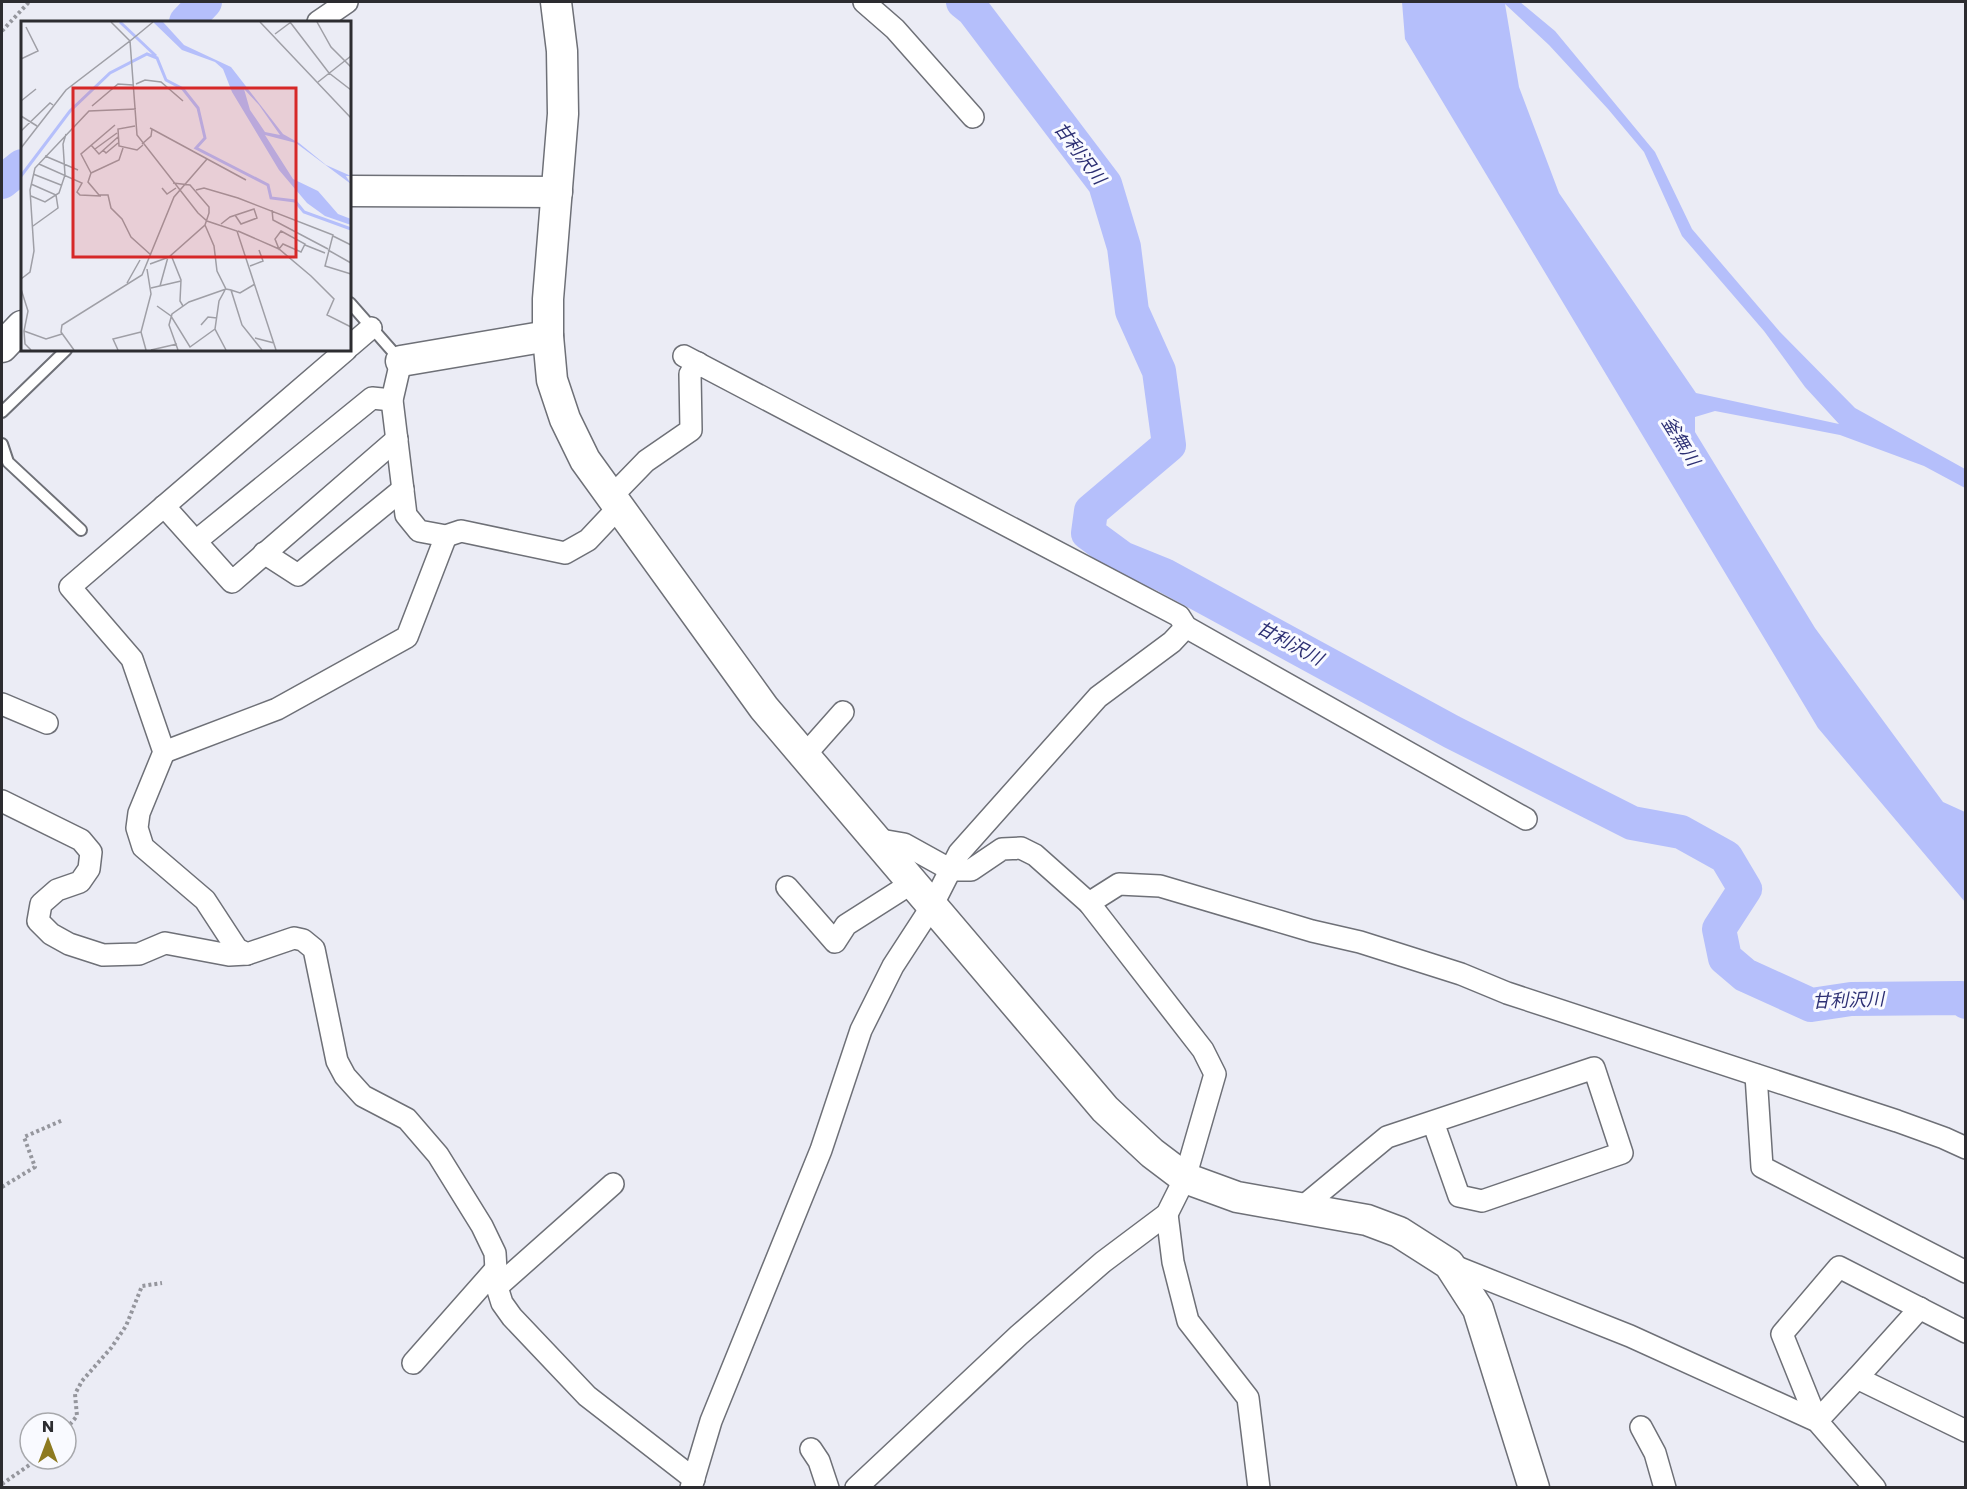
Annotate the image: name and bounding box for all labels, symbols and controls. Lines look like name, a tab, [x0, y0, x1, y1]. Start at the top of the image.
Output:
inset map	[21, 21, 351, 351]
water label: 甘利沢川	[1048, 117, 1113, 191]
water label: 釜無川	[1656, 411, 1707, 472]
water label: 甘利沢川	[1252, 615, 1329, 672]
water label: 甘利沢川	[1812, 986, 1886, 1014]
north arrow	[18, 1411, 78, 1471]
text: N	[42, 1415, 54, 1438]

